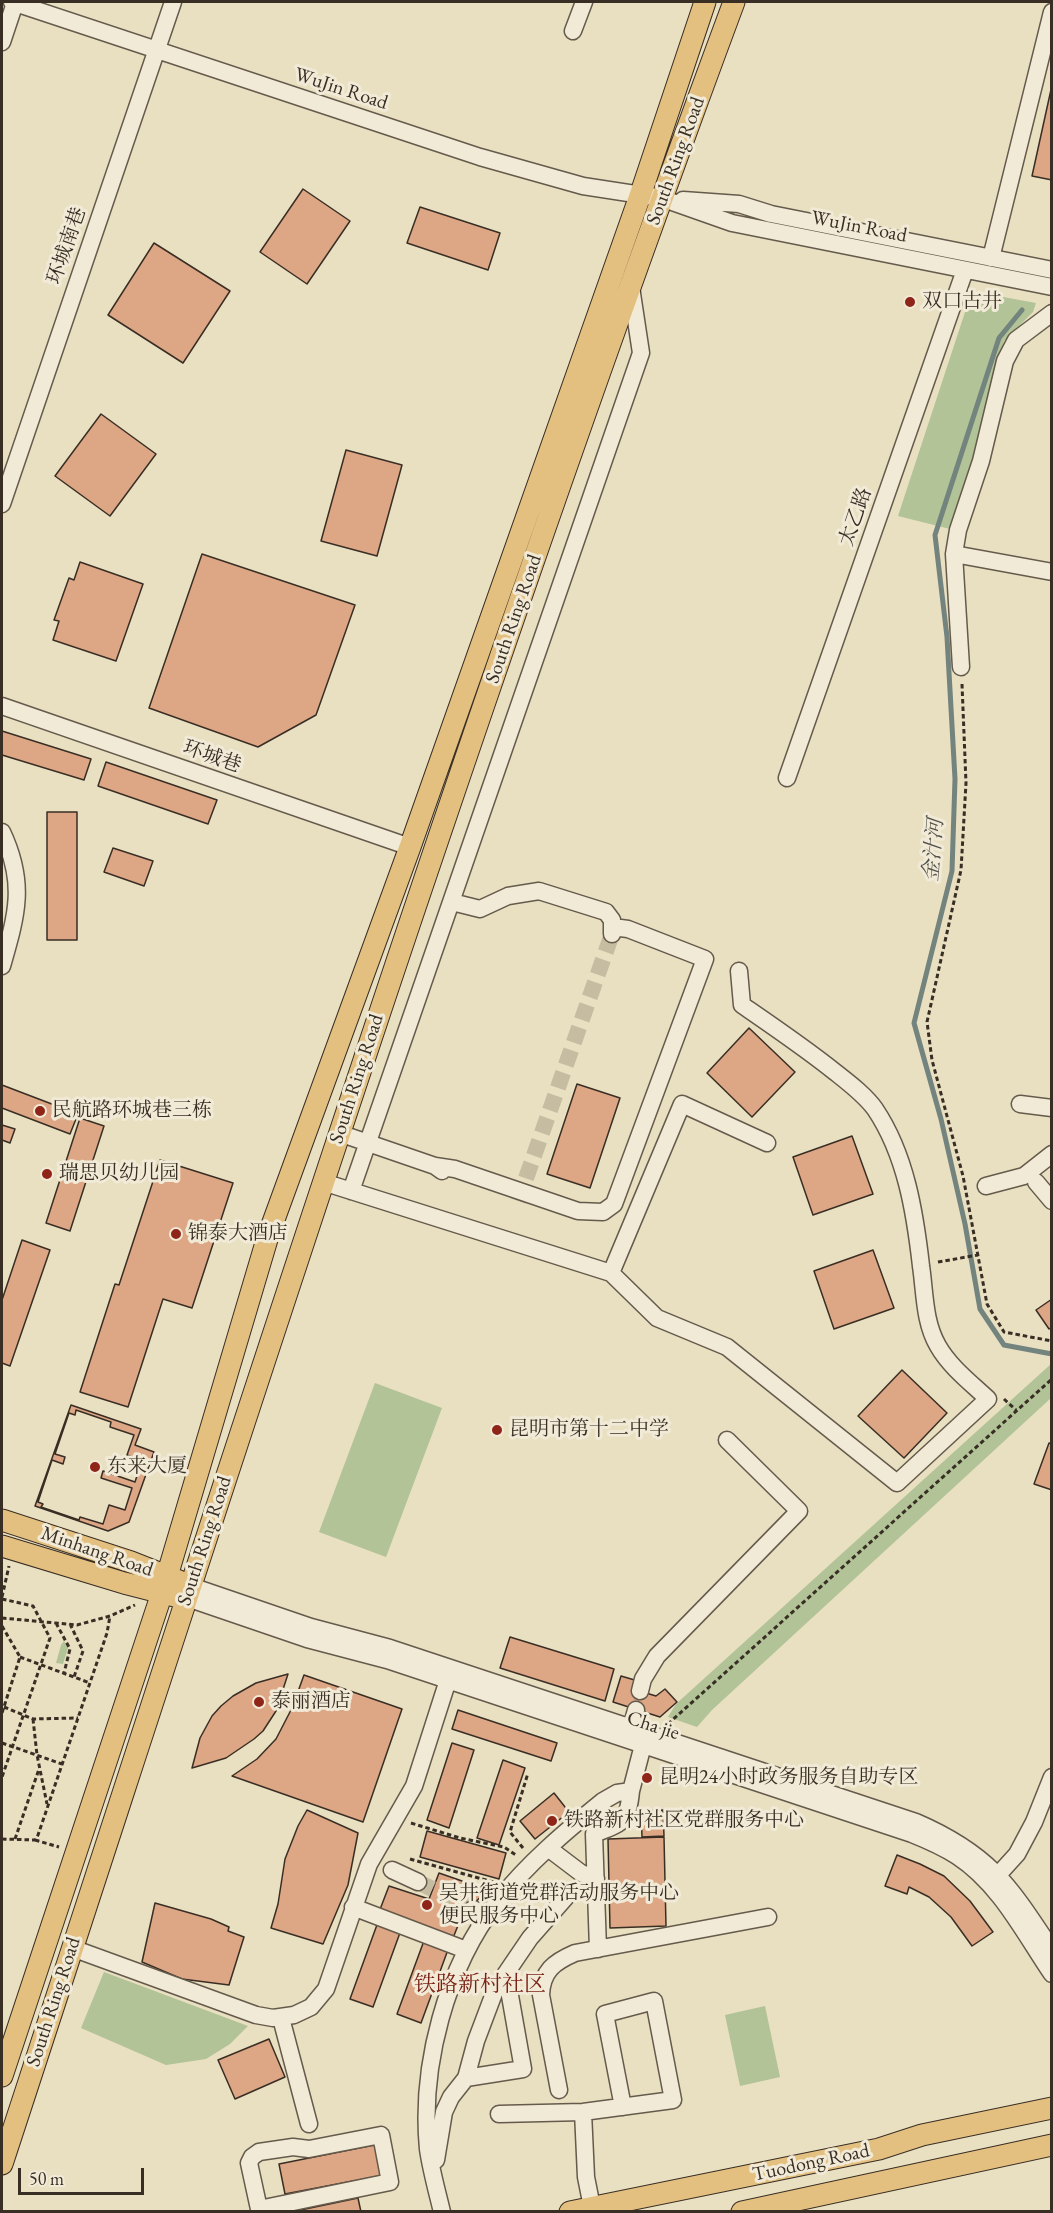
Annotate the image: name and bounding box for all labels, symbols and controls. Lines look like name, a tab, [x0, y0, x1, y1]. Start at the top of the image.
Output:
street label: WuJin Road	[291, 63, 391, 115]
street label: South Ring Road	[642, 94, 710, 228]
street label: 环城南巷	[43, 204, 91, 288]
street label: WuJin Road	[809, 206, 909, 248]
place label: 双口古井	[922, 290, 1002, 314]
marker: 双口古井	[903, 295, 917, 309]
street label: 太乙路	[835, 485, 877, 549]
street label: South Ring Road	[481, 551, 547, 687]
street label: 环城巷	[180, 736, 244, 778]
water label: 金汁河	[919, 818, 949, 882]
street label: South Ring Road	[325, 1011, 389, 1147]
place label: 民航路环城巷三栋	[52, 1099, 212, 1123]
marker: 民航路环城巷三栋	[33, 1104, 47, 1118]
place label: 瑞思贝幼儿园	[59, 1162, 179, 1186]
marker: 瑞思贝幼儿园	[40, 1167, 54, 1181]
place label: 锦泰大酒店	[188, 1222, 288, 1246]
marker: 锦泰大酒店	[169, 1227, 183, 1241]
place label: 昆明市第十二中学	[509, 1418, 669, 1442]
marker: 昆明市第十二中学	[490, 1423, 504, 1437]
place label: 东来大厦	[107, 1455, 187, 1479]
marker: 东来大厦	[88, 1460, 102, 1474]
street label: South Ring Road	[173, 1473, 237, 1609]
street label: Minhang Road	[38, 1522, 156, 1582]
place label: 泰丽酒店	[271, 1690, 351, 1714]
marker: 泰丽酒店	[252, 1695, 266, 1709]
street label: Cha jie	[624, 1706, 682, 1746]
place label: 昆明24小时政务服务自助专区	[659, 1766, 918, 1790]
marker: 昆明24小时政务服务自助专区	[640, 1771, 654, 1785]
place label: 铁路新村社区党群服务中心	[564, 1809, 804, 1833]
marker: 铁路新村社区党群服务中心	[545, 1814, 559, 1828]
place label: 吴井街道党群活动服务中心 便民服务中心	[439, 1882, 679, 1929]
marker: 吴井街道党群活动服务中心 便民服务中心	[420, 1898, 434, 1912]
street label: South Ring Road	[22, 1934, 86, 2070]
district label: 铁路新村社区	[414, 1972, 546, 1998]
street label: Tuodong Road	[750, 2139, 872, 2187]
scale bar	[21, 2156, 147, 2194]
text: 50 m	[29, 2167, 64, 2190]

